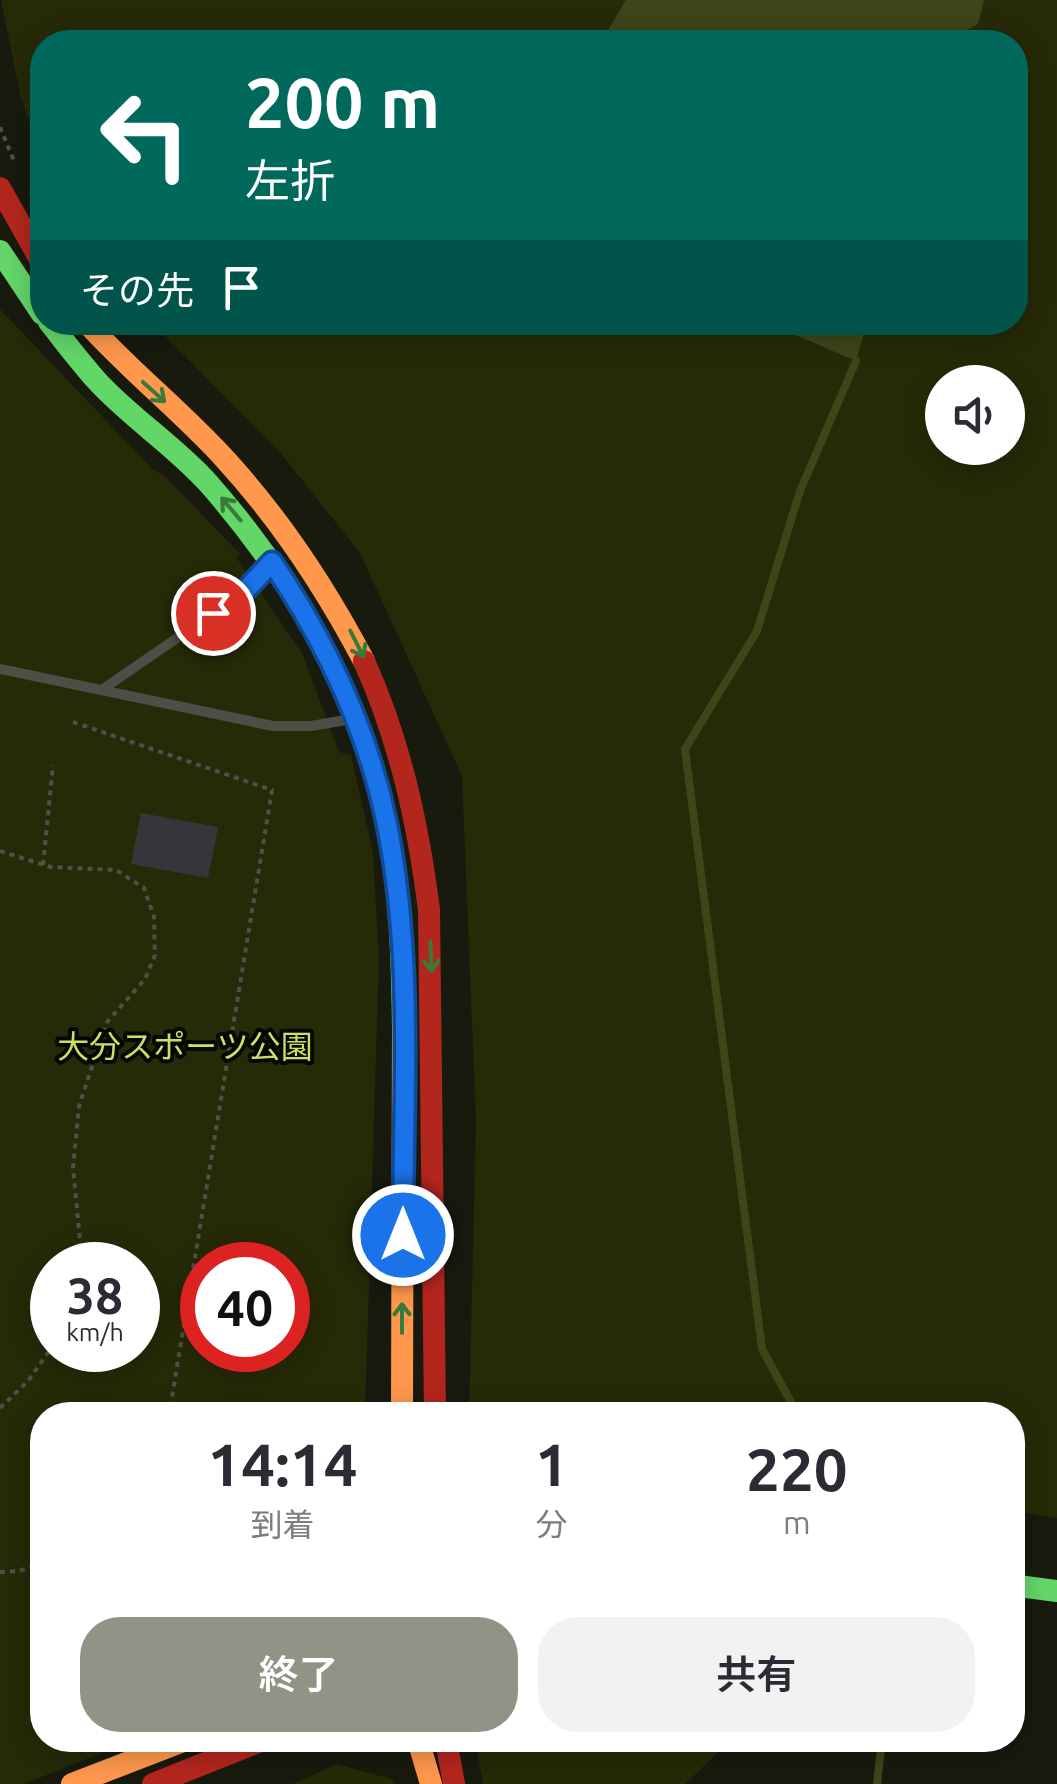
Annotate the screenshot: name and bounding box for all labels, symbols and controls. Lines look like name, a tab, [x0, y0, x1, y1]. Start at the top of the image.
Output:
text: 200 m	[245, 63, 440, 141]
icon: left	[80, 70, 210, 200]
text: 左折	[245, 155, 335, 206]
icon: arrive	[214, 260, 269, 315]
text: その先	[80, 269, 194, 311]
map controls	[925, 365, 1025, 465]
button: sound	[925, 365, 1025, 465]
one-way arrow	[141, 381, 166, 404]
one-way arrow	[219, 497, 242, 522]
pin	[171, 571, 256, 656]
icon: arrive	[186, 586, 241, 641]
one-way arrow	[348, 628, 367, 658]
one-way arrow	[422, 940, 441, 973]
park label: 大分スポーツ公園	[57, 1028, 313, 1064]
position arrow	[351, 1183, 455, 1287]
speed limit sign: 40	[180, 1242, 310, 1372]
text: 38	[67, 1267, 123, 1323]
one-way arrow	[392, 1302, 412, 1334]
text: km/h	[66, 1318, 124, 1346]
text: 14:14	[207, 1430, 358, 1497]
text: 1	[535, 1430, 569, 1497]
text: 220	[746, 1435, 848, 1502]
text: m	[783, 1504, 811, 1540]
text: 到着	[250, 1506, 314, 1542]
text: 分	[536, 1506, 568, 1542]
button: 終了	[80, 1617, 518, 1732]
button: 共有	[538, 1617, 975, 1732]

